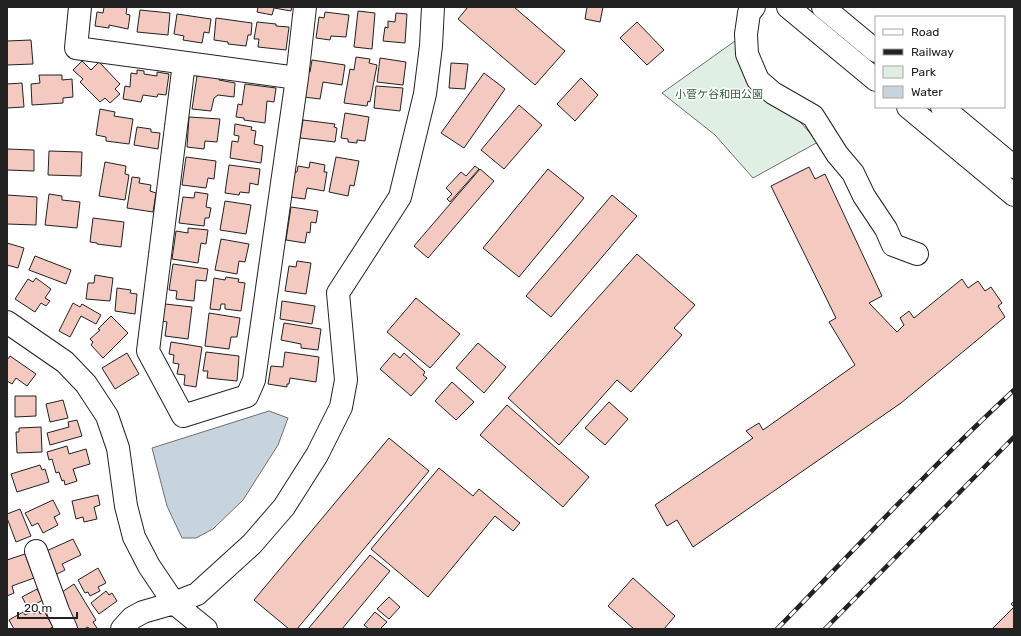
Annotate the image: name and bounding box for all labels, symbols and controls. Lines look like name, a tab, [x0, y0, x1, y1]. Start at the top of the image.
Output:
legend	[875, 16, 1005, 108]
text: Road	[911, 25, 939, 39]
text: Railway	[911, 45, 954, 59]
text: Park	[911, 65, 937, 79]
text: Water	[911, 85, 943, 99]
park label: 小菅ケ谷和田公園	[675, 88, 763, 101]
scale bar	[18, 594, 77, 620]
text: 20 m	[24, 601, 52, 615]

